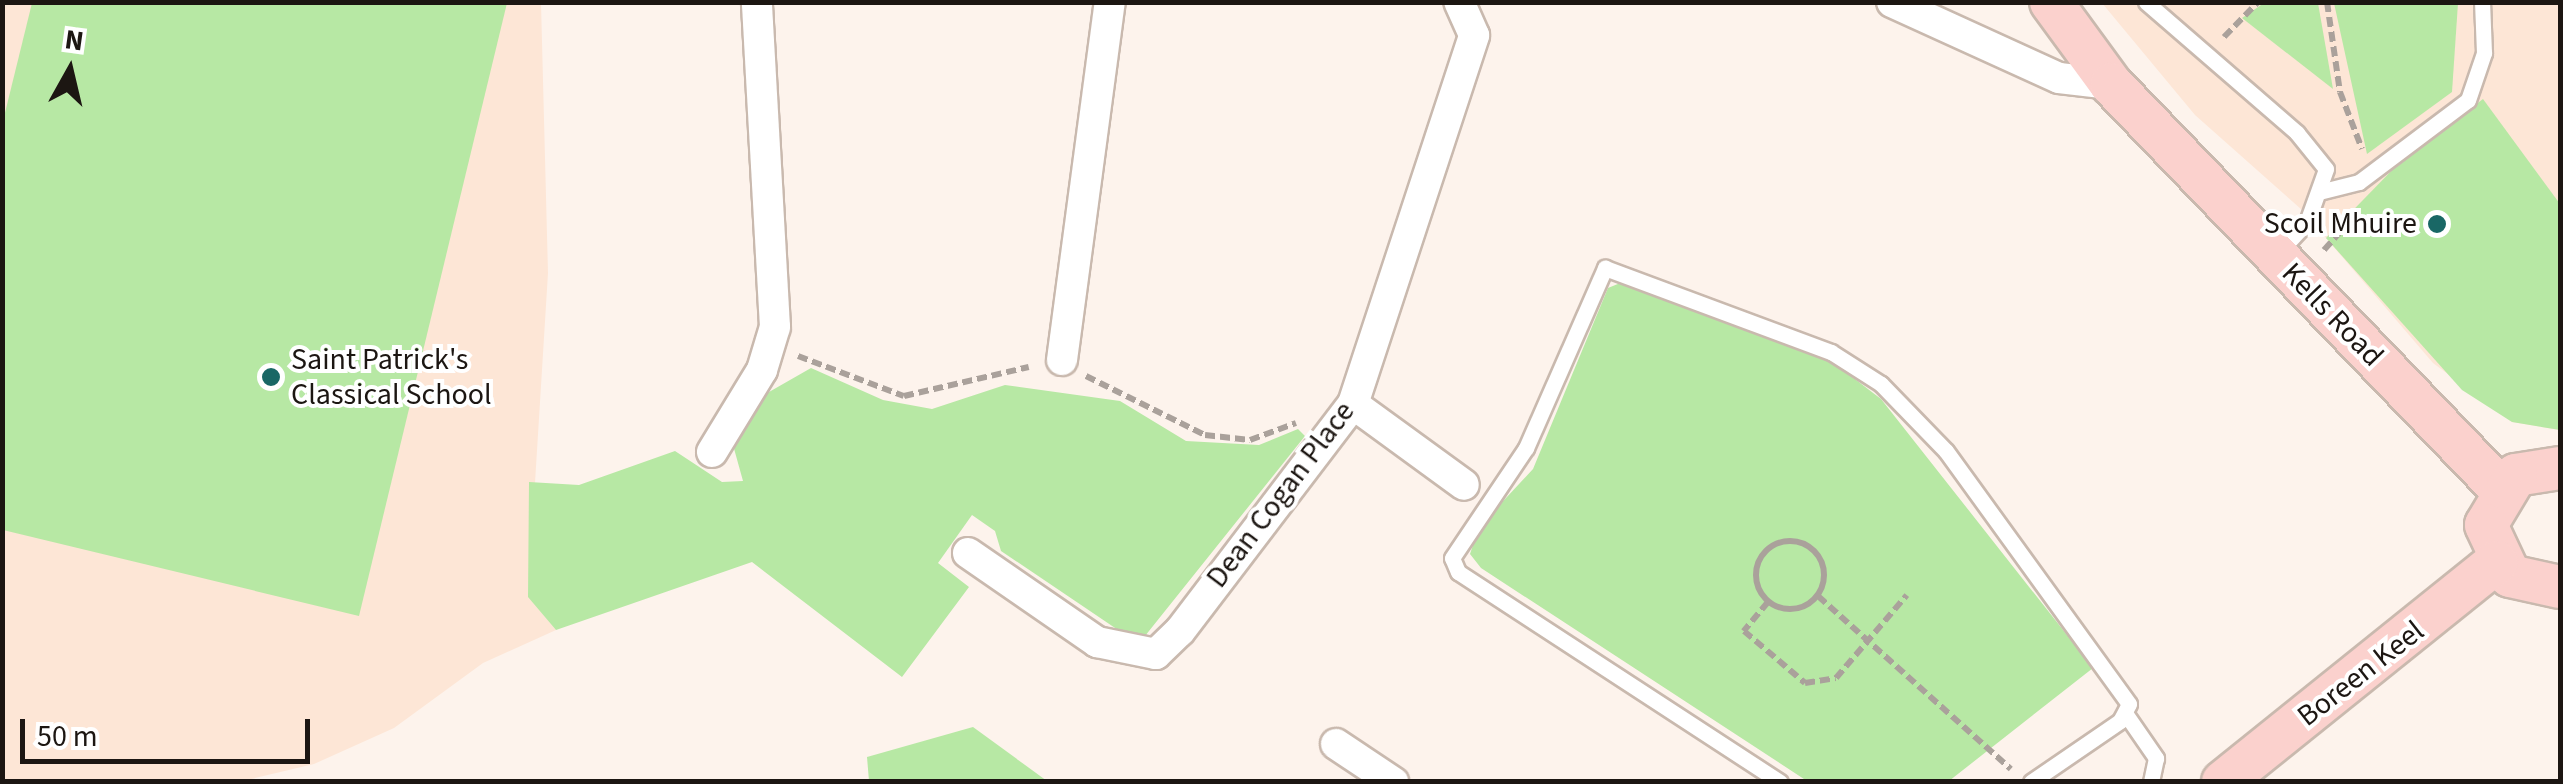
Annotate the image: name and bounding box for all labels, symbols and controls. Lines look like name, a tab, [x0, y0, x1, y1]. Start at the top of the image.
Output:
text: N	[62, 19, 86, 61]
north arrow	[20, 20, 120, 120]
place label: Scoil Mhuire	[2264, 206, 2417, 242]
marker: Scoil Mhuire	[2426, 213, 2448, 235]
street label: Kells Road	[2274, 256, 2390, 374]
place label: Saint Patrick's Classical School	[291, 342, 492, 412]
marker: Saint Patrick's Classical School	[260, 366, 282, 388]
street label: Dean Cogan Place	[1199, 395, 1363, 595]
street label: Boreen Keel	[2291, 613, 2431, 735]
scale bar	[25, 699, 315, 761]
text: 50 m	[37, 715, 98, 758]

